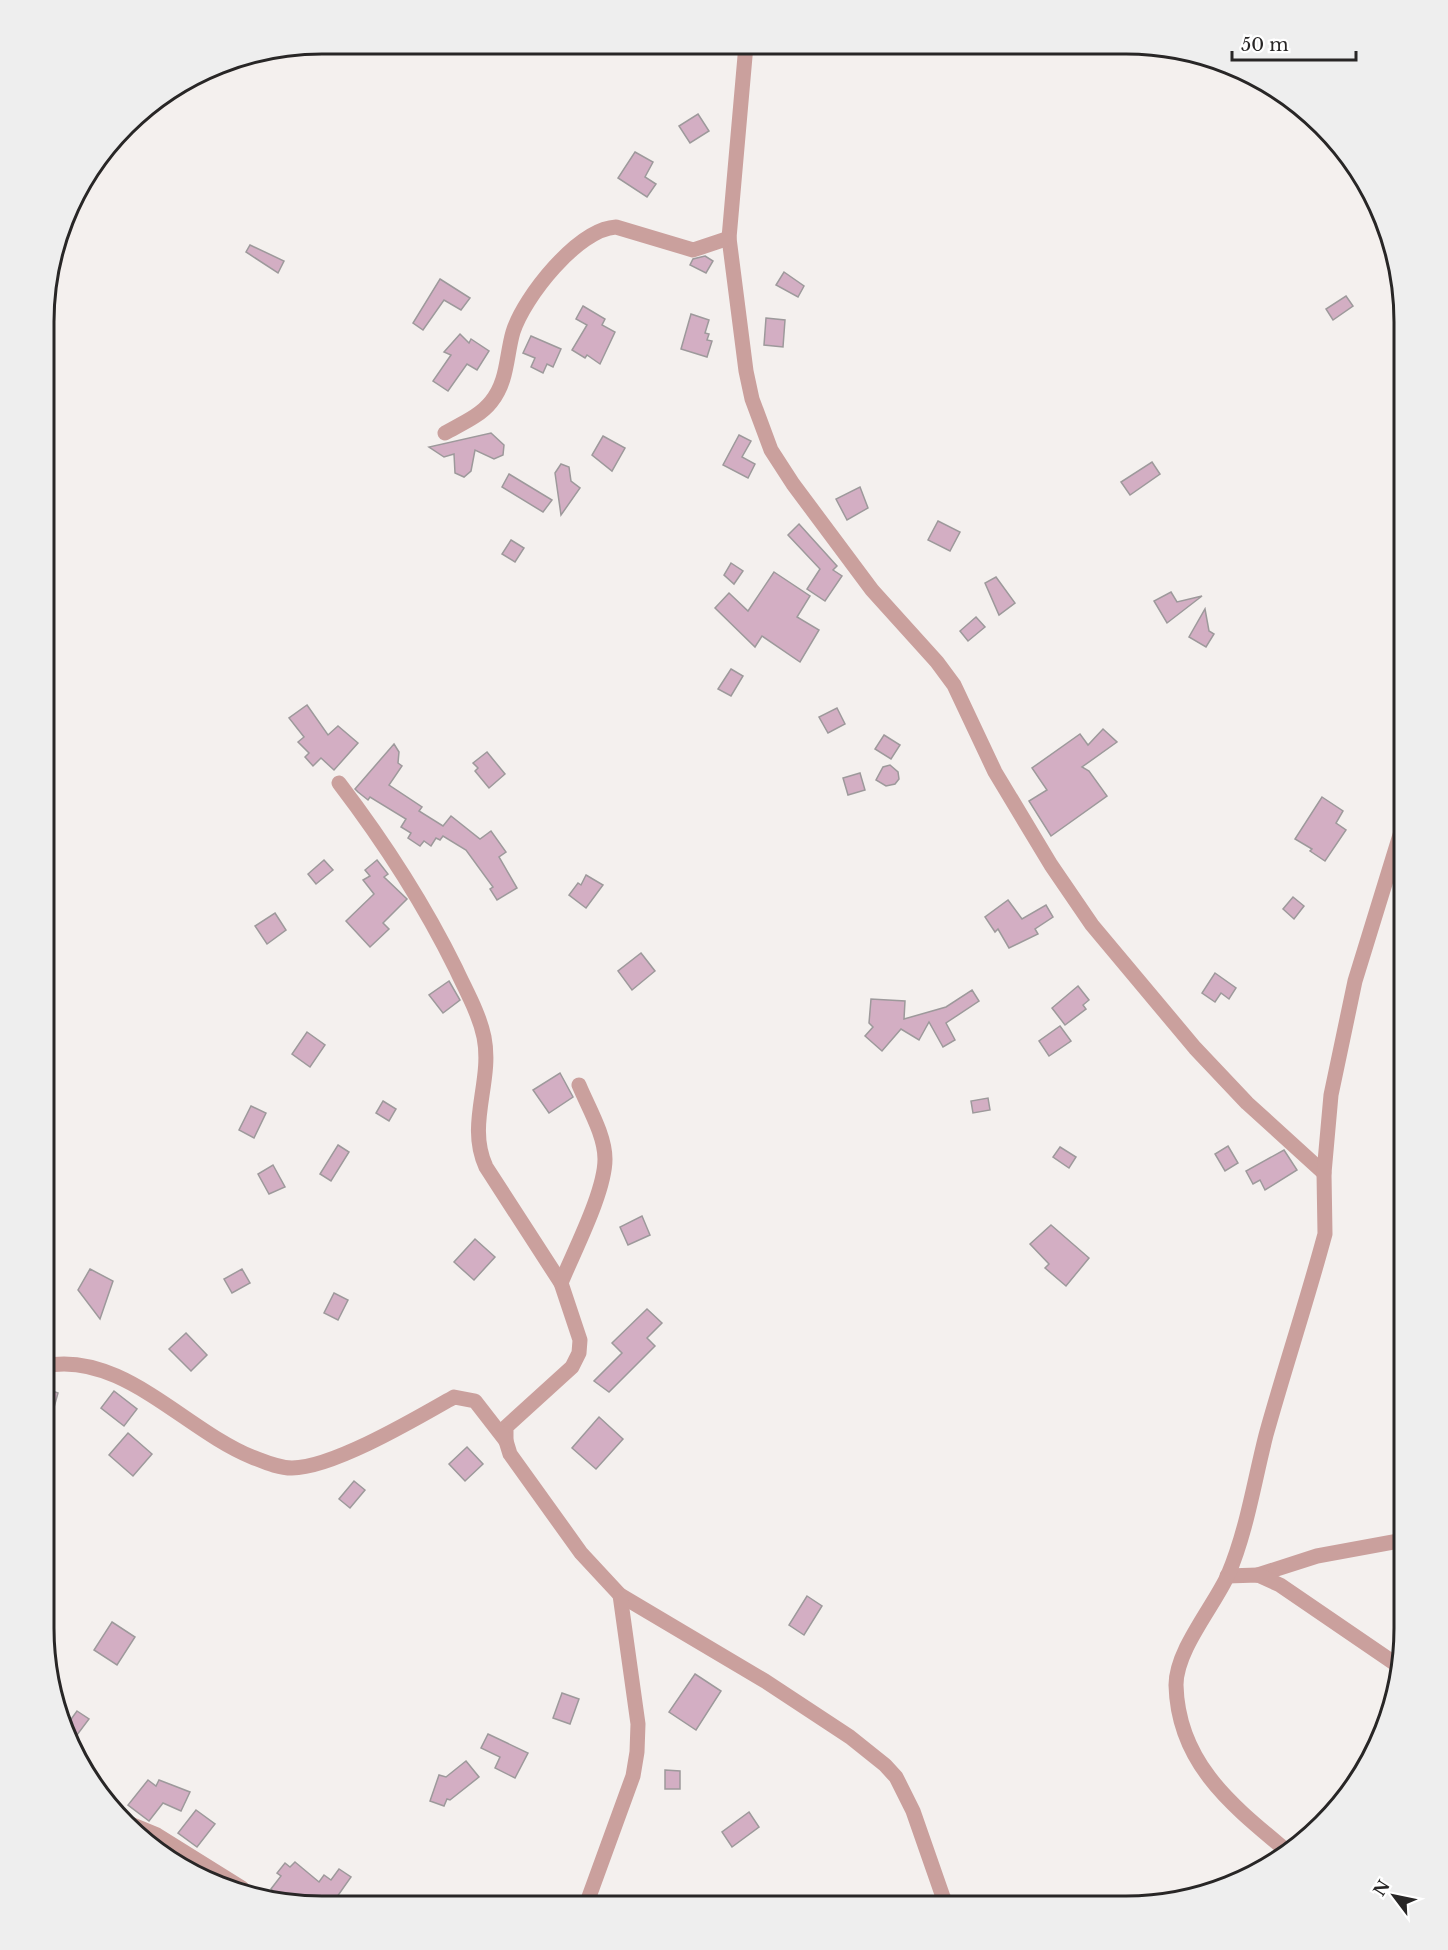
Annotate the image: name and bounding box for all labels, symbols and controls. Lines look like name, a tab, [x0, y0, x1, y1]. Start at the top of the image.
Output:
scale bar	[1232, 24, 1356, 62]
text: 50 m	[1241, 34, 1289, 56]
north arrow	[1364, 1866, 1424, 1926]
text: N	[1369, 1876, 1394, 1900]

